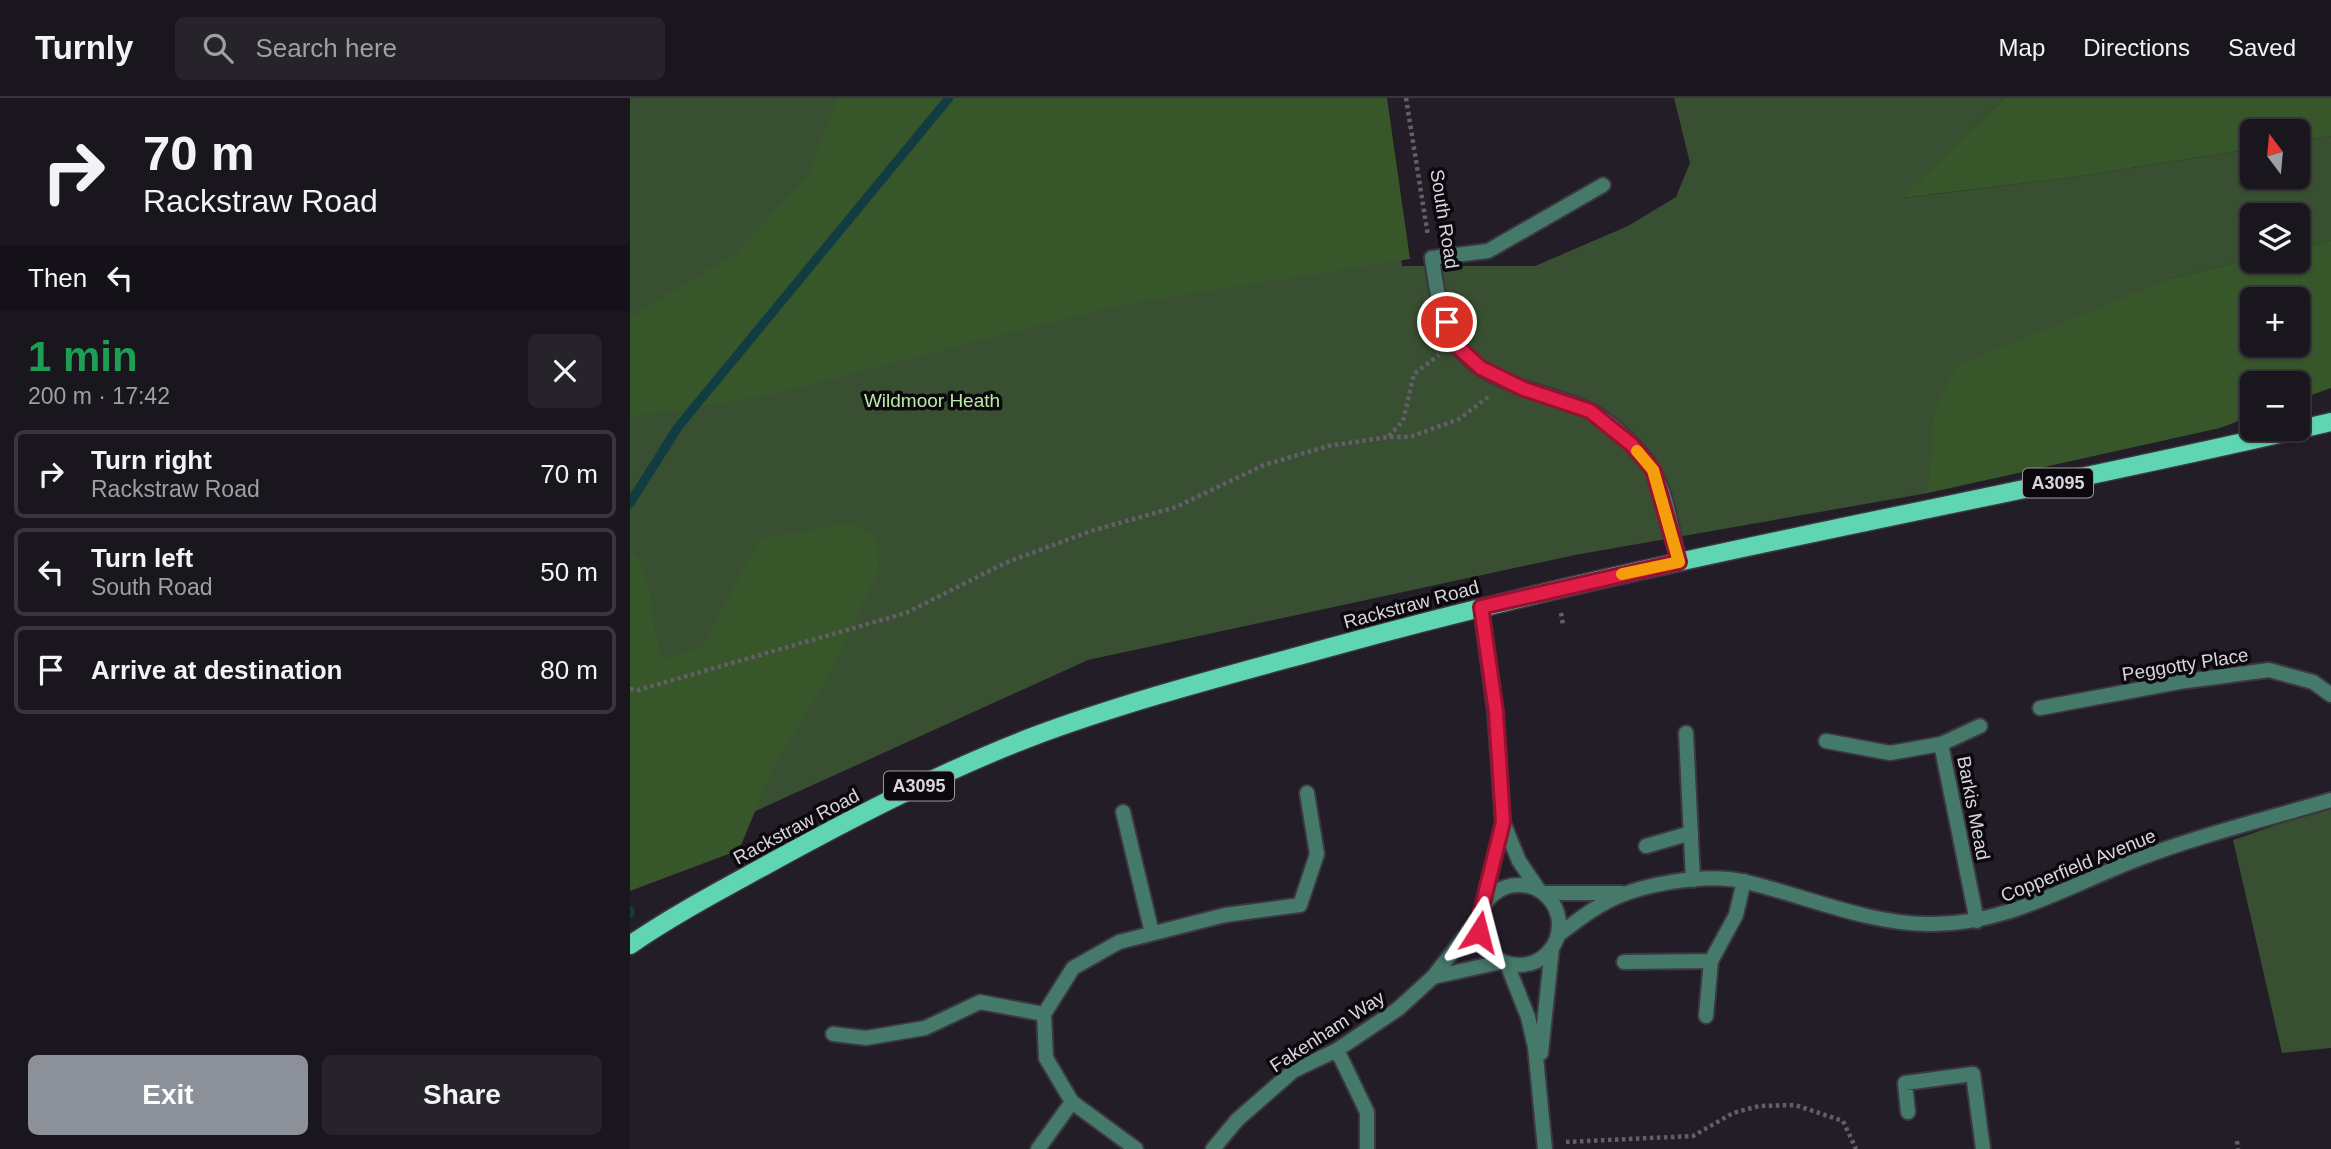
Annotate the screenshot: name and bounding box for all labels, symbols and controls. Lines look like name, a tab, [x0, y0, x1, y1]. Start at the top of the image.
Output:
search box	[175, 17, 665, 80]
text: Turnly	[35, 29, 133, 66]
icon: search	[199, 29, 237, 67]
text: Search here	[255, 33, 397, 63]
text: Map	[1999, 34, 2045, 61]
text: Directions	[2083, 34, 2190, 61]
text: Saved	[2228, 34, 2296, 61]
north arrow	[2240, 119, 2310, 189]
map controls	[2240, 119, 2310, 441]
icon: right	[28, 126, 119, 217]
text: 70 m	[143, 126, 255, 180]
street label: South Road	[1426, 168, 1463, 270]
text: Rackstraw Road	[143, 183, 378, 219]
button: layers	[2240, 203, 2310, 273]
icon: left	[101, 259, 139, 297]
text: Then	[28, 263, 87, 293]
button: +	[2240, 287, 2310, 357]
pin	[1417, 292, 1477, 352]
icon: arrive	[1428, 303, 1466, 341]
text: 1 min	[28, 333, 138, 380]
button: close	[528, 334, 602, 408]
button: −	[2240, 371, 2310, 441]
text: 200 m · 17:42	[28, 383, 170, 409]
park label: Wildmoor Heath	[864, 390, 1000, 411]
text: Turn right	[91, 445, 212, 475]
icon: right	[32, 455, 70, 493]
text: 70 m	[540, 459, 598, 489]
road number: A3095	[2023, 468, 2093, 498]
text: Rackstraw Road	[91, 476, 260, 502]
text: Turn left	[91, 543, 193, 573]
icon: left	[32, 553, 70, 591]
text: 50 m	[540, 557, 598, 587]
text: South Road	[91, 574, 212, 600]
street label: Rackstraw Road	[1341, 576, 1481, 633]
street label: Peggotty Place	[2120, 644, 2250, 685]
icon: arrive	[32, 651, 70, 689]
text: Arrive at destination	[91, 655, 342, 685]
text: 80 m	[540, 655, 598, 685]
street label: Barkis Mead	[1953, 754, 1994, 862]
road number: A3095	[884, 772, 954, 800]
street label: Rackstraw Road	[730, 784, 863, 868]
street label: Copperfield Avenue	[1998, 825, 2159, 906]
position arrow	[1442, 895, 1516, 969]
street label: Fakenham Way	[1266, 986, 1389, 1076]
button: Exit	[28, 1055, 308, 1135]
button: Share	[322, 1055, 602, 1135]

